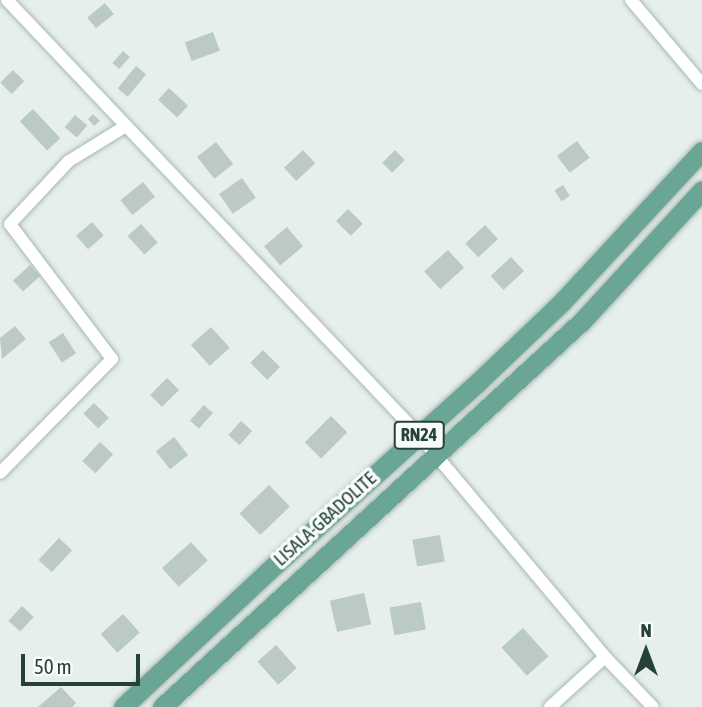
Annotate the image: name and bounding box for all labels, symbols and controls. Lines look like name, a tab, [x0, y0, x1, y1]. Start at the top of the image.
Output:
road number: RN24	[393, 421, 445, 450]
street label: LISALA-GBADOLITE	[269, 467, 381, 571]
north arrow	[611, 616, 681, 686]
text: N	[640, 619, 652, 641]
scale bar	[24, 640, 144, 684]
text: 50 m	[34, 654, 72, 678]

